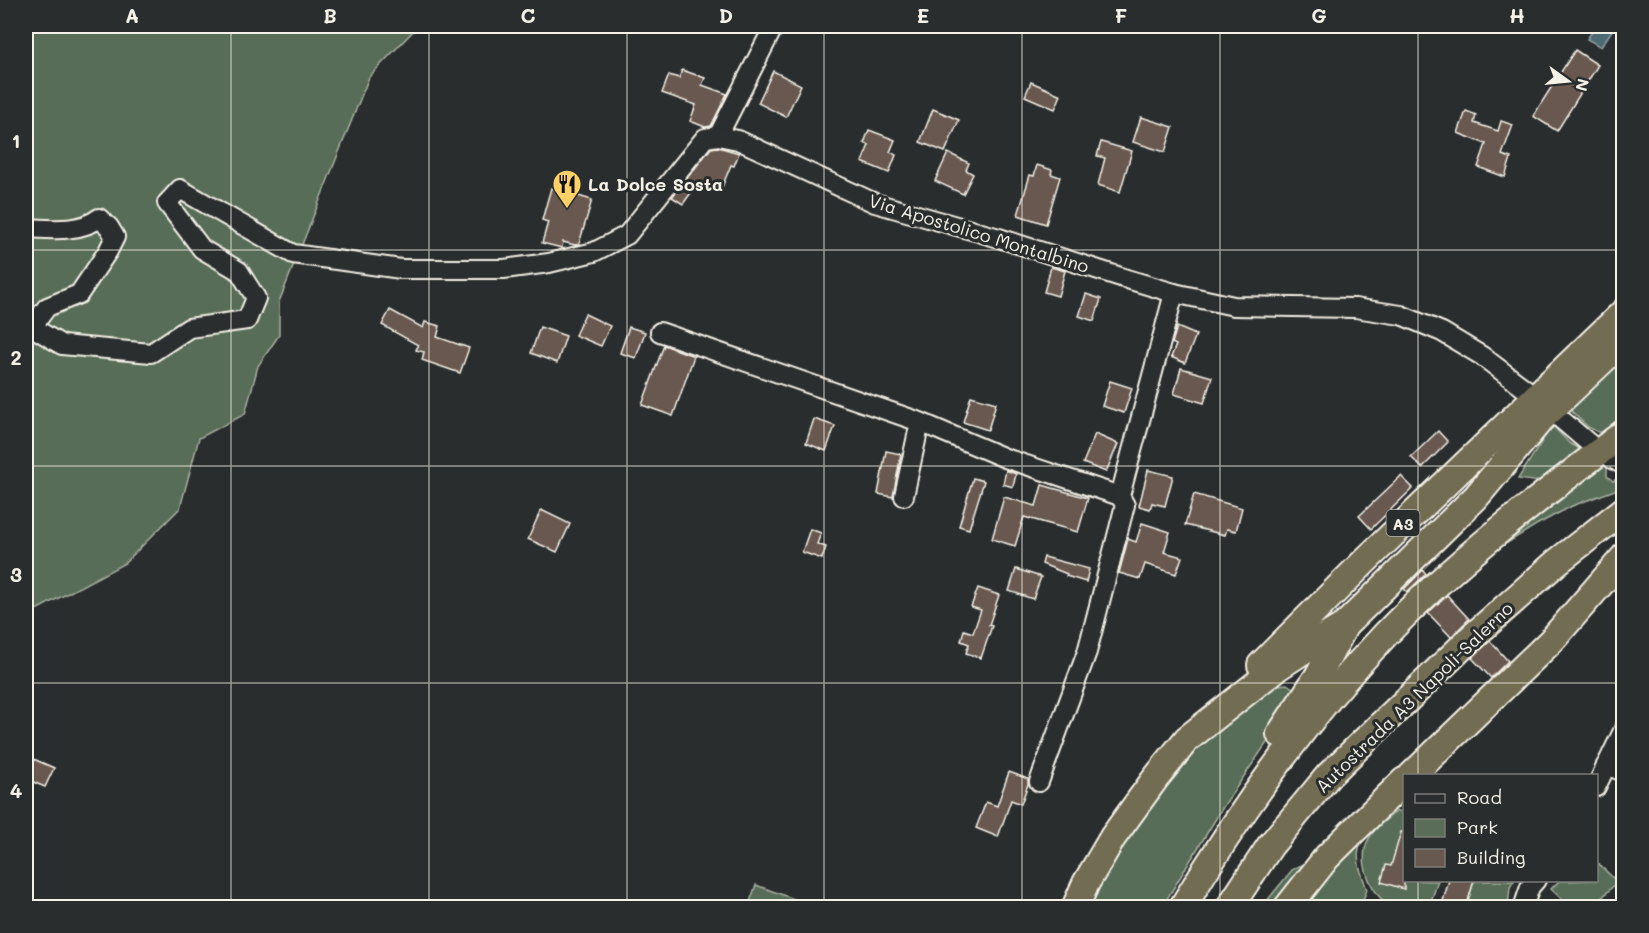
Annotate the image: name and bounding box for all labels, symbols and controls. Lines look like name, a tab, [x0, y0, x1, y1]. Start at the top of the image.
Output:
text: A	[125, 2, 139, 28]
text: B	[323, 2, 337, 28]
text: C	[521, 2, 536, 28]
text: D	[719, 2, 733, 28]
text: E	[917, 2, 929, 28]
text: F	[1115, 2, 1128, 28]
text: G	[1311, 2, 1327, 28]
text: H	[1509, 2, 1525, 28]
north arrow	[1538, 51, 1598, 111]
text: N	[1571, 76, 1595, 94]
text: 1	[12, 127, 20, 153]
restaurant icon: La Dolce Sosta	[551, 168, 583, 210]
place label: La Dolce Sosta	[588, 172, 723, 196]
street label: Via Apostolico Montalbino	[866, 188, 1092, 278]
text: 2	[10, 344, 22, 370]
road number: A3	[1386, 510, 1420, 536]
text: 3	[10, 561, 22, 587]
street label: Autostrada A3 Napoli-Salerno	[1310, 596, 1518, 798]
legend	[1403, 774, 1598, 882]
text: 4	[10, 777, 23, 803]
text: Road	[1457, 785, 1502, 809]
text: Park	[1457, 815, 1498, 839]
text: Building	[1457, 845, 1525, 869]

